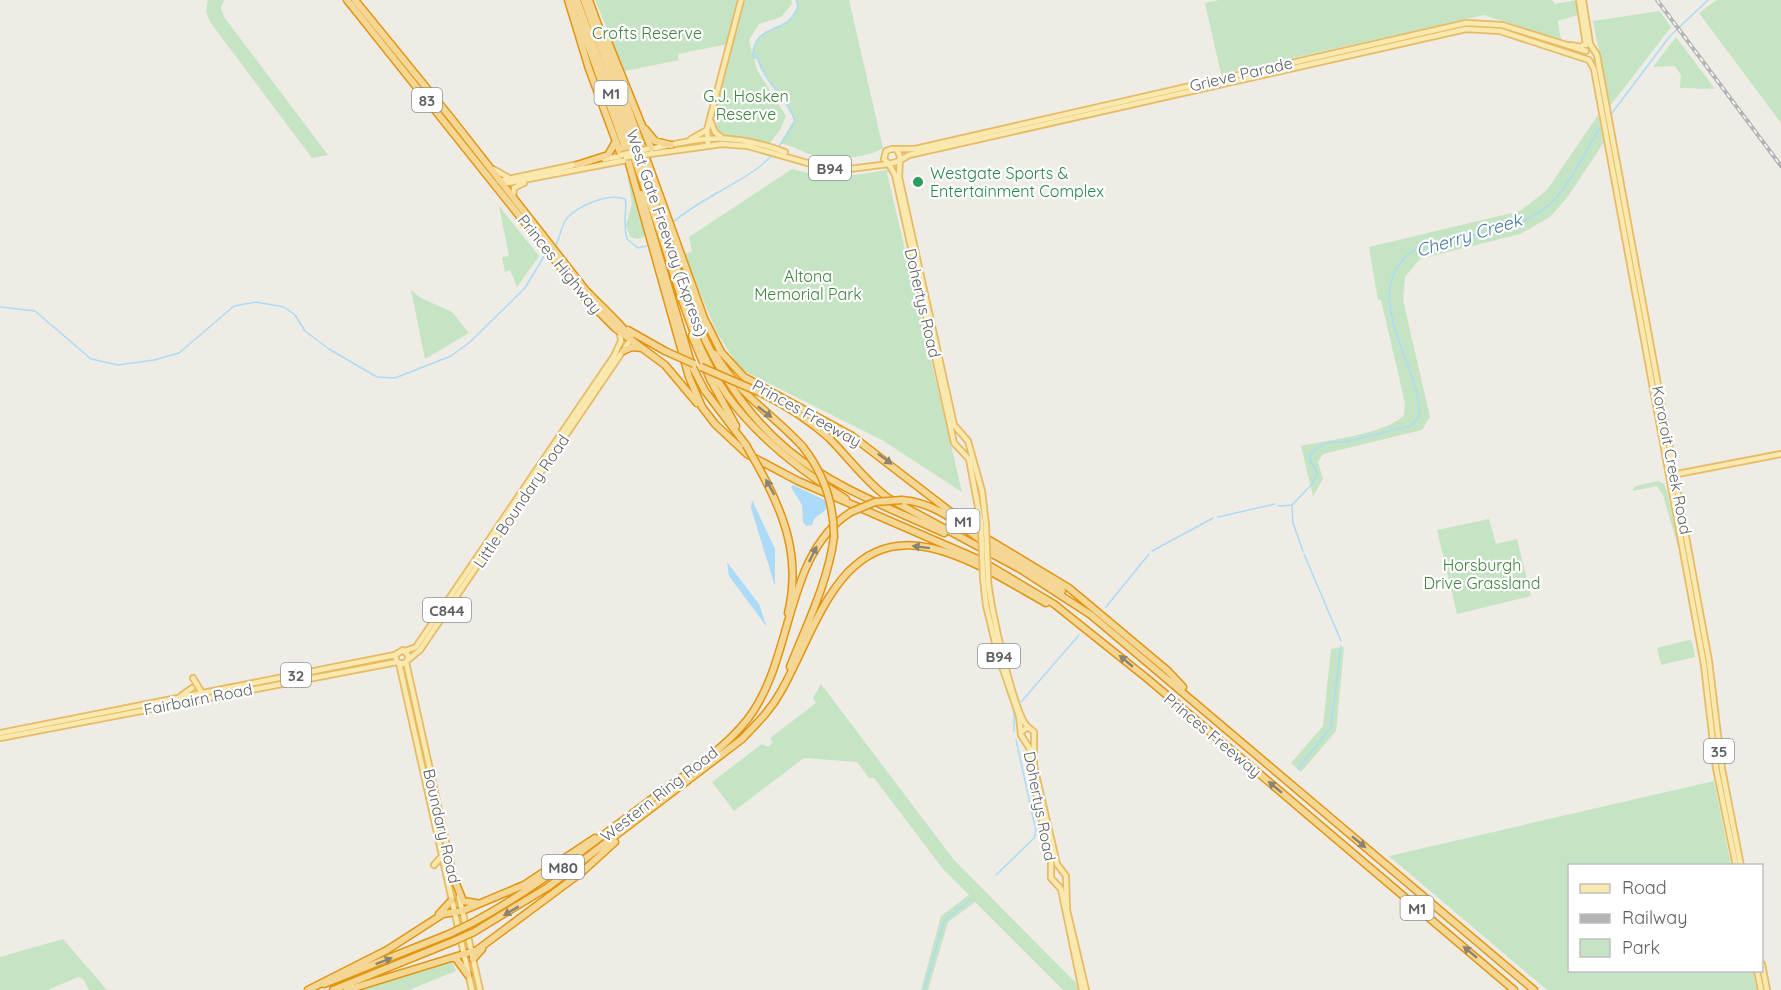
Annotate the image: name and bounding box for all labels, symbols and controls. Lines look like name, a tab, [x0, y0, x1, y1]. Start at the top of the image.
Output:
park label: Crofts Reserve	[592, 23, 702, 43]
street label: Grieve Parade	[1188, 52, 1294, 96]
road number: M1	[594, 81, 628, 105]
park label: G.J. Hosken Reserve	[703, 86, 789, 124]
road number: 83	[412, 88, 442, 112]
street label: West Gate Freeway (Express)	[622, 127, 712, 339]
road number: B94	[809, 156, 851, 180]
place label: Westgate Sports & Entertainment Complex	[930, 163, 1104, 201]
marker: Westgate Sports & Entertainment Complex	[911, 175, 925, 189]
water label: Cherry Creek	[1413, 208, 1526, 262]
street label: Princes Highway	[514, 210, 606, 318]
street label: Dohertys Road	[901, 246, 945, 360]
park label: Altona Memorial Park	[754, 266, 862, 304]
street label: Princes Freeway	[749, 375, 865, 451]
street label: Kororoit Creek Road	[1648, 384, 1696, 536]
one-way arrow	[757, 406, 773, 419]
street label: Little Boundary Road	[469, 430, 573, 572]
one-way arrow	[877, 453, 892, 465]
one-way arrow	[765, 479, 775, 496]
road number: M1	[946, 509, 980, 533]
one-way arrow	[911, 542, 930, 551]
one-way arrow	[808, 546, 817, 563]
park label: Horsburgh Drive Grassland	[1424, 555, 1541, 593]
road number: C844	[423, 598, 471, 622]
road number: B94	[978, 644, 1020, 668]
one-way arrow	[1119, 655, 1134, 668]
road number: 32	[281, 663, 311, 687]
street label: Fairbairn Road	[142, 679, 254, 719]
street label: Princes Freeway	[1160, 688, 1266, 782]
road number: 35	[1704, 739, 1734, 763]
street label: Western Ring Road	[596, 742, 722, 846]
street label: Dohertys Road	[1020, 749, 1060, 863]
street label: Boundary Road	[419, 767, 465, 885]
one-way arrow	[1268, 781, 1283, 794]
one-way arrow	[1351, 835, 1367, 848]
road number: M80	[542, 855, 584, 879]
legend	[1568, 864, 1763, 972]
text: Road	[1622, 876, 1667, 899]
road number: M1	[1400, 896, 1434, 920]
one-way arrow	[502, 906, 519, 916]
text: Railway	[1622, 906, 1688, 929]
text: Park	[1622, 936, 1660, 959]
one-way arrow	[1463, 946, 1478, 959]
one-way arrow	[375, 956, 393, 965]

